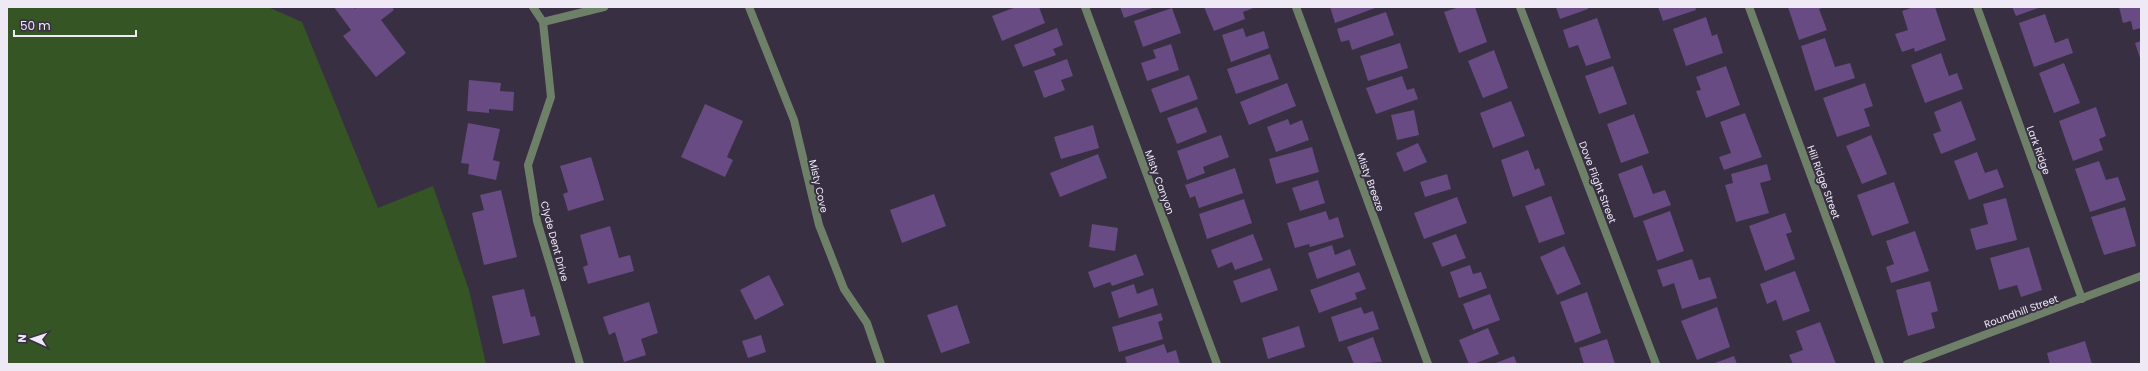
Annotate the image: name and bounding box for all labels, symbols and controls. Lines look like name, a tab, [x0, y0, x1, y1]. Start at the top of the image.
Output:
scale bar	[14, 12, 136, 38]
text: 50 m	[20, 17, 51, 34]
street label: Lark Ridge	[2023, 124, 2054, 177]
street label: Dove Flight Street	[1575, 139, 1620, 226]
street label: Hill Ridge Street	[1803, 143, 1844, 221]
street label: Misty Canyon	[1141, 148, 1178, 216]
street label: Misty Breeze	[1353, 151, 1388, 214]
street label: Misty Cove	[805, 158, 832, 214]
street label: Clyde Dent Drive	[537, 199, 572, 283]
street label: Roundhill Street	[1982, 291, 2061, 332]
north arrow	[12, 319, 52, 359]
text: N	[14, 334, 30, 343]

